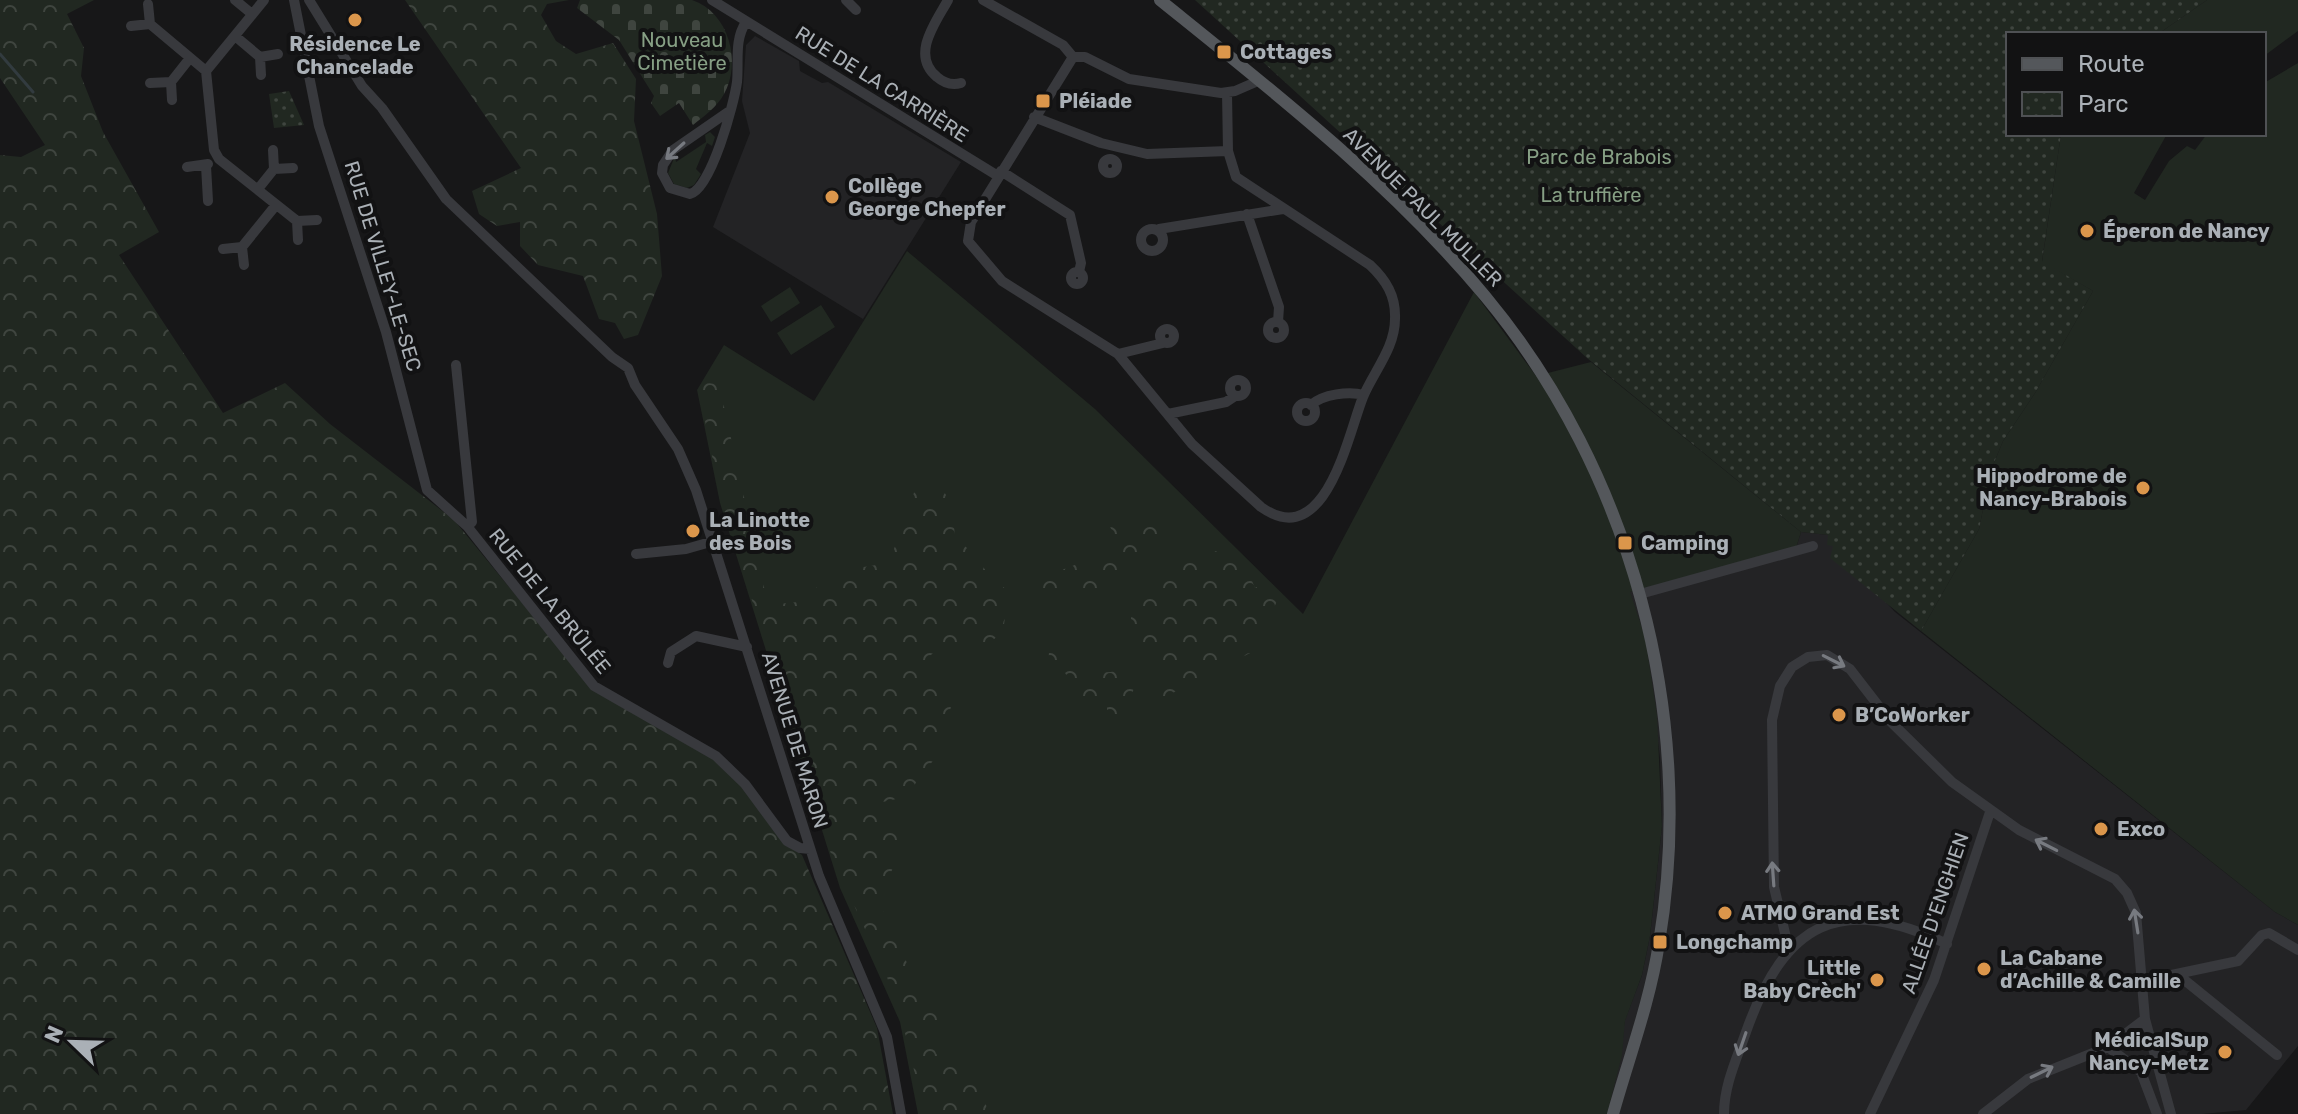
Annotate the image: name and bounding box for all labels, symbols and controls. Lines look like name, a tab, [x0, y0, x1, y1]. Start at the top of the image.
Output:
marker: Résidence Le Chancelade	[346, 11, 364, 29]
street label: RUE DE LA CARRIÈRE	[791, 21, 973, 147]
park label: Nouveau Cimetière	[637, 28, 727, 75]
place label: Résidence Le Chancelade	[289, 32, 421, 79]
legend	[2006, 32, 2266, 136]
place label: Cottages	[1240, 40, 1332, 64]
marker: Cottages	[1215, 43, 1233, 61]
text: Route	[2078, 50, 2145, 78]
place label: Pléiade	[1059, 89, 1132, 113]
text: Parc	[2078, 90, 2129, 118]
marker: Pléiade	[1034, 92, 1052, 110]
street label: AVENUE PAUL MULLER	[1338, 122, 1508, 292]
one-way arrow	[666, 142, 686, 160]
park label: Parc de Brabois	[1526, 145, 1672, 169]
street label: RUE DE VILLEY-LE-SEC	[340, 158, 426, 374]
place label: Collège George Chepfer	[848, 174, 1005, 221]
park label: La truffière	[1540, 183, 1642, 207]
marker: Collège George Chepfer	[823, 188, 841, 206]
place label: Éperon de Nancy	[2103, 219, 2270, 243]
marker: Éperon de Nancy	[2078, 222, 2096, 240]
place label: Hippodrome de Nancy-Brabois	[1976, 464, 2127, 511]
marker: Hippodrome de Nancy-Brabois	[2134, 479, 2152, 497]
place label: La Linotte des Bois	[709, 508, 810, 555]
marker: La Linotte des Bois	[684, 522, 702, 540]
street label: RUE DE LA BRÛLÉE	[484, 524, 616, 678]
place label: Camping	[1641, 531, 1729, 555]
marker: Camping	[1616, 534, 1634, 552]
street label: AVENUE DE MARON	[757, 649, 833, 831]
one-way arrow	[1822, 653, 1846, 669]
place label: B’CoWorker	[1855, 703, 1970, 727]
marker: B’CoWorker	[1830, 706, 1848, 724]
place label: Exco	[2117, 817, 2165, 841]
marker: Exco	[2092, 820, 2110, 838]
street label: ALLÉE D'ENGHIEN	[1896, 829, 1974, 997]
one-way arrow	[2035, 836, 2058, 852]
one-way arrow	[1765, 861, 1780, 888]
place label: ATMO Grand Est	[1741, 901, 1900, 925]
marker: ATMO Grand Est	[1716, 904, 1734, 922]
one-way arrow	[2128, 909, 2143, 934]
place label: Longchamp	[1676, 930, 1793, 954]
marker: Longchamp	[1651, 933, 1669, 951]
place label: La Cabane d’Achille & Camille	[2000, 946, 2181, 993]
place label: Little Baby Crèch'	[1743, 956, 1861, 1003]
marker: La Cabane d’Achille & Camille	[1975, 960, 1993, 978]
marker: Little Baby Crèch'	[1868, 971, 1886, 989]
north arrow	[32, 1002, 112, 1082]
text: N	[39, 1022, 70, 1047]
place label: MédicalSup Nancy-Metz	[2089, 1028, 2209, 1075]
one-way arrow	[1733, 1031, 1748, 1056]
marker: MédicalSup Nancy-Metz	[2216, 1043, 2234, 1061]
one-way arrow	[2029, 1064, 2053, 1080]

